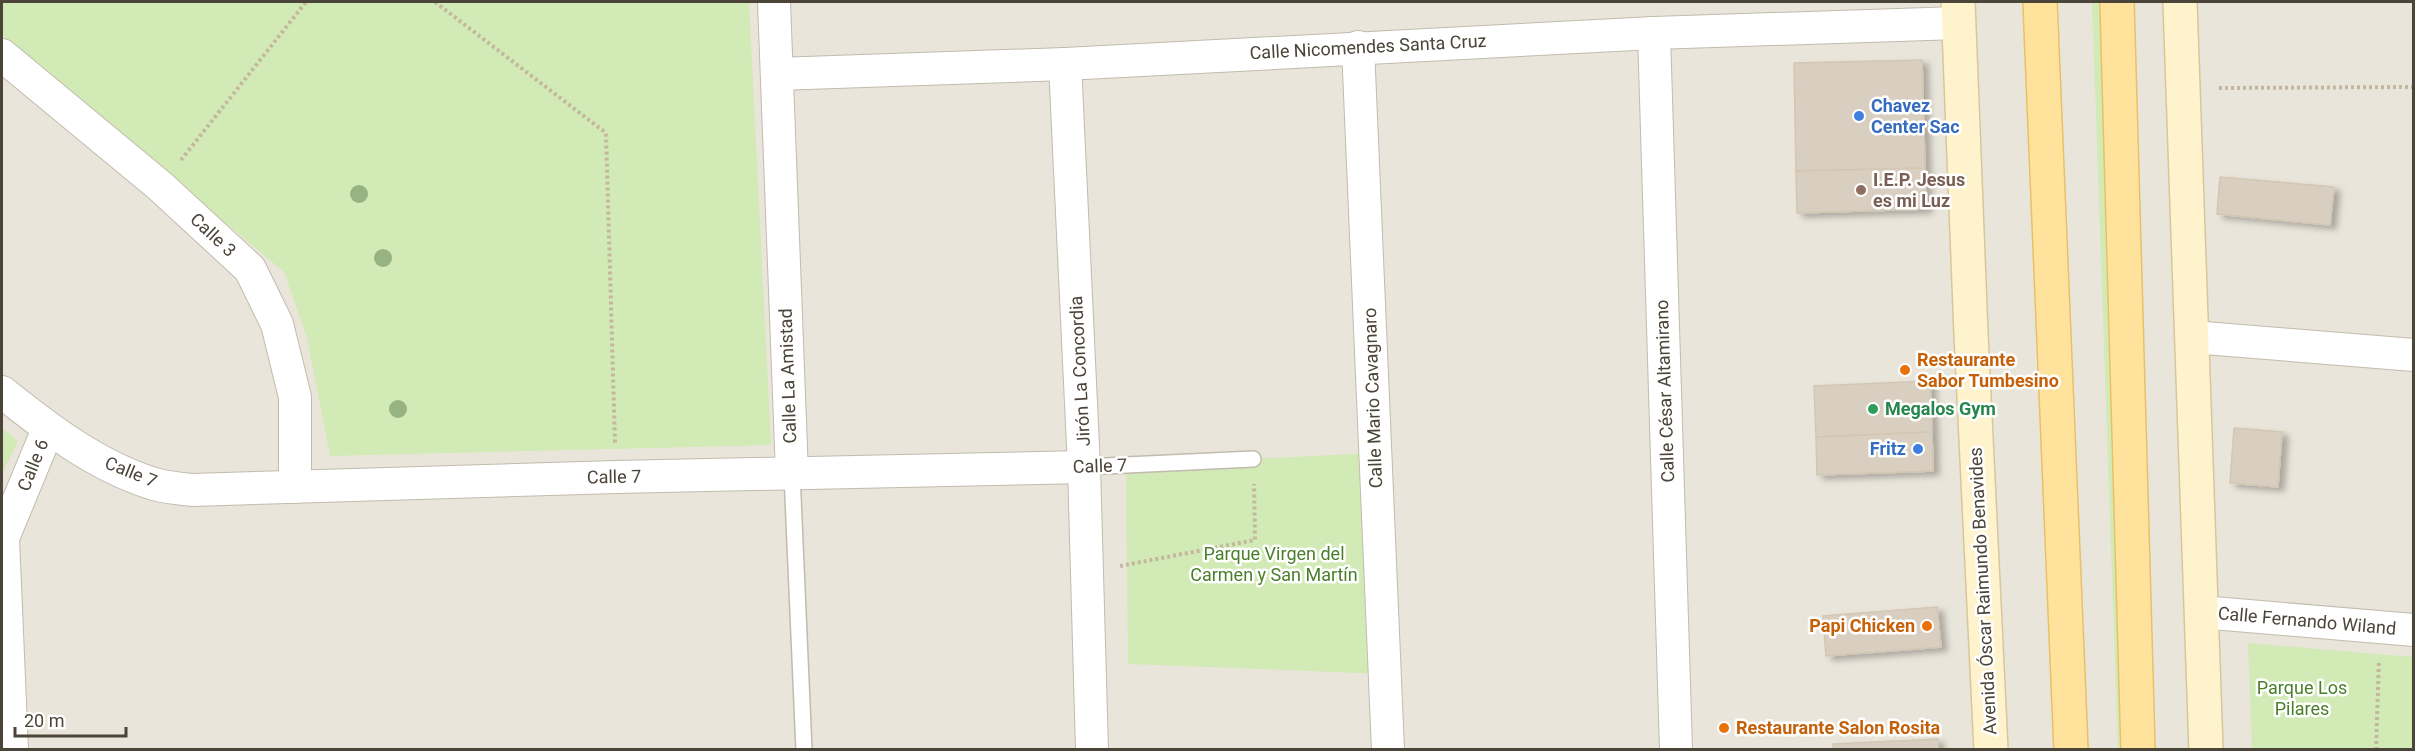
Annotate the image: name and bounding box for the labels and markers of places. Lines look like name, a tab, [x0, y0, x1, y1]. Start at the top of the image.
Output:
place label: Chavez Center Sac	[1871, 95, 1960, 137]
marker: Chavez Center Sac	[1852, 109, 1866, 123]
place label: I.E.P. Jesus es mi Luz	[1873, 169, 1965, 211]
marker: I.E.P. Jesus es mi Luz	[1854, 183, 1868, 197]
place label: Restaurante Sabor Tumbesino	[1917, 349, 2059, 391]
marker: Restaurante Sabor Tumbesino	[1898, 363, 1912, 377]
place label: Megalos Gym	[1885, 398, 1996, 419]
marker: Megalos Gym	[1866, 402, 1880, 416]
place label: Fritz	[1870, 438, 1906, 459]
marker: Fritz	[1911, 442, 1925, 456]
place label: Papi Chicken	[1809, 615, 1915, 636]
marker: Papi Chicken	[1920, 619, 1934, 633]
place label: Restaurante Salon Rosita	[1736, 717, 1941, 738]
marker: Restaurante Salon Rosita	[1717, 721, 1731, 735]

